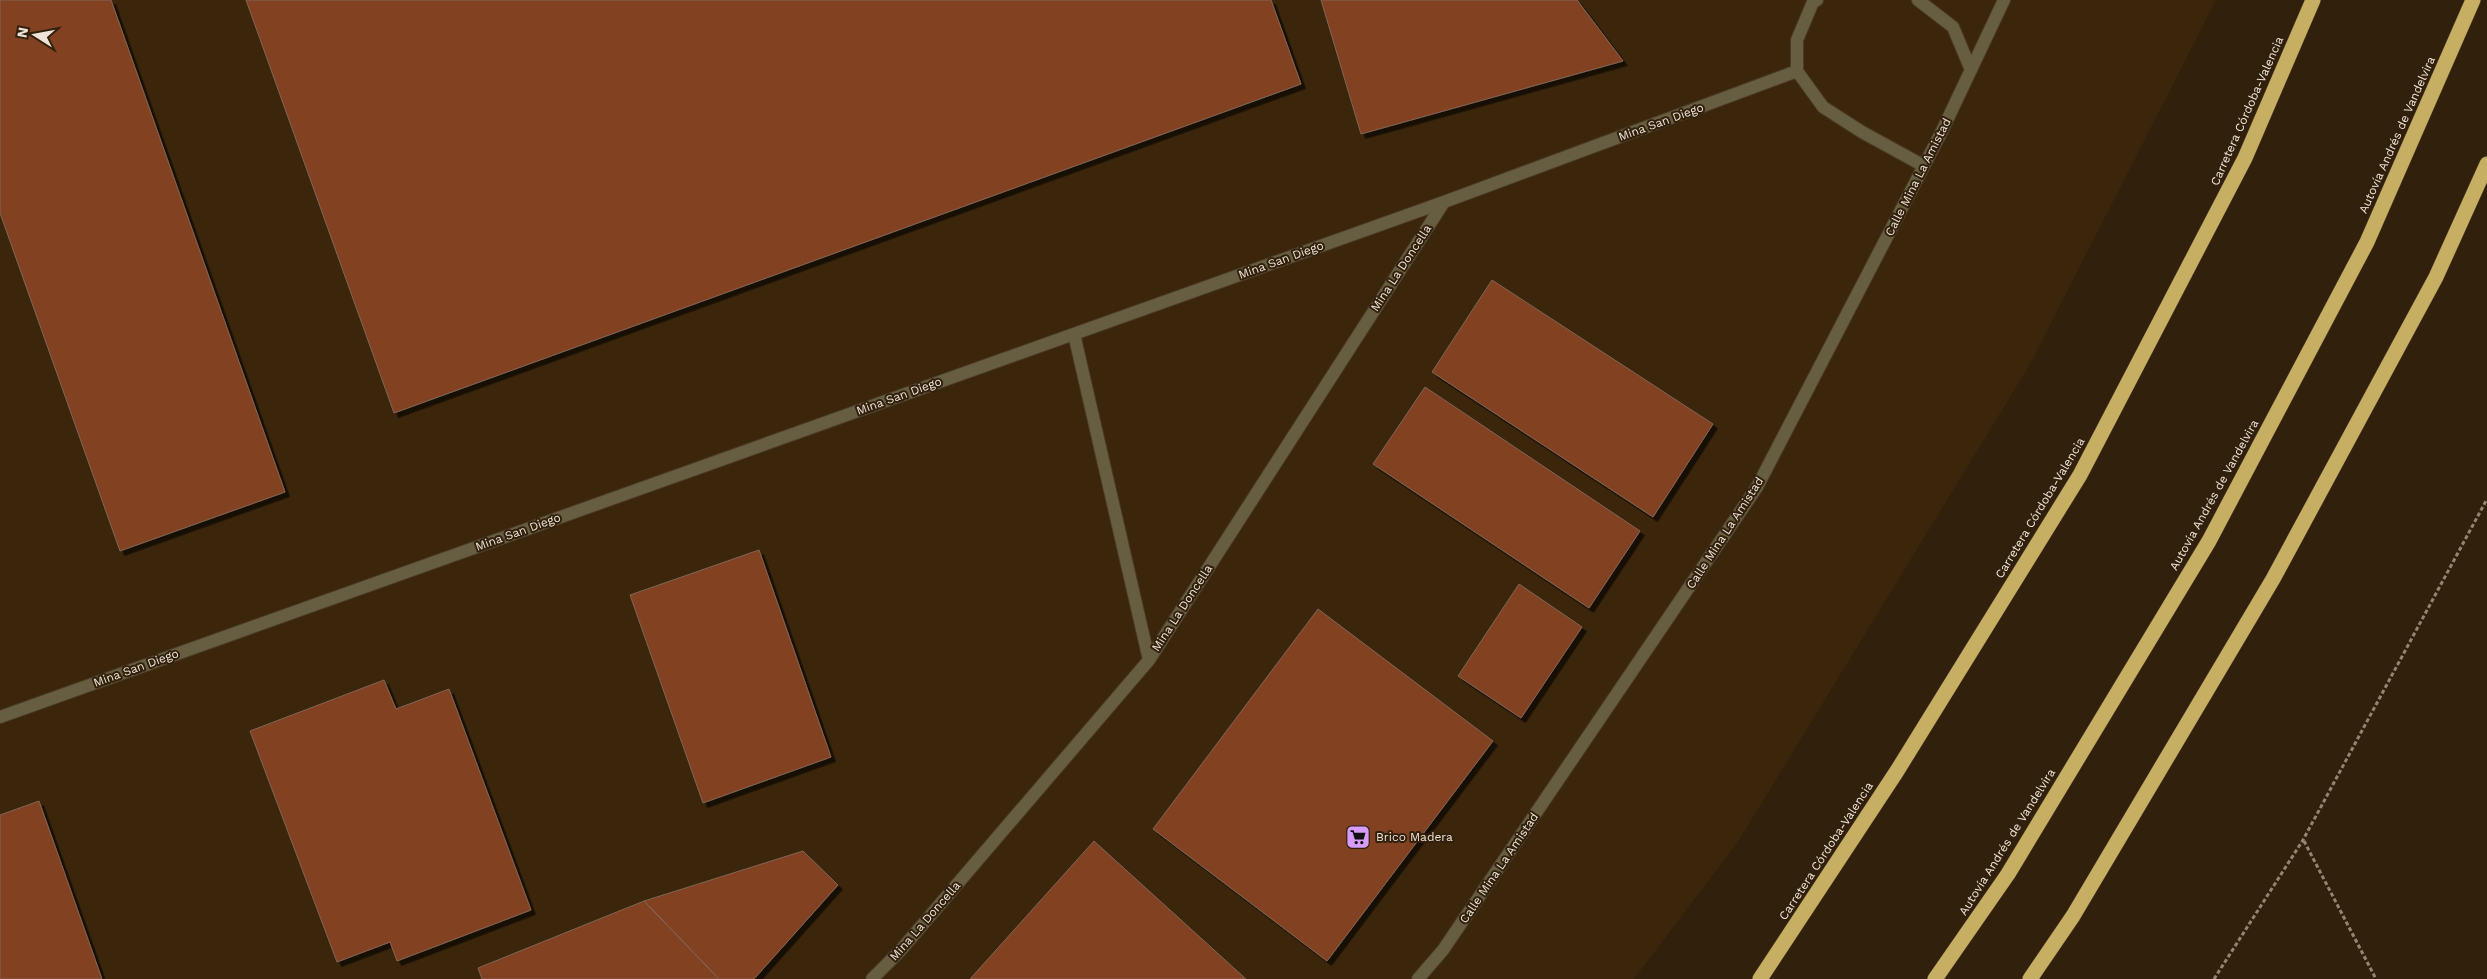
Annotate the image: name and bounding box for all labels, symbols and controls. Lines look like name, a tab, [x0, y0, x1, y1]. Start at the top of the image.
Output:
north arrow	[10, 10, 60, 60]
text: N	[13, 26, 31, 39]
street label: Carretera Córdoba-Valencia	[2208, 34, 2286, 188]
street label: Autovía Andrés de Vandelvira	[2356, 54, 2438, 216]
street label: Mina San Diego	[1616, 100, 1706, 144]
street label: Calle Mina La Amistad	[1882, 116, 1954, 238]
street label: Mina La Doncella	[1368, 222, 1434, 314]
street label: Mina San Diego	[1236, 238, 1326, 282]
street label: Mina San Diego	[854, 374, 944, 418]
street label: Autovía Andrés de Vandelvira	[2167, 417, 2261, 573]
street label: Carretera Córdoba-Valencia	[1992, 435, 2088, 581]
street label: Calle Mina La Amistad	[1684, 475, 1766, 591]
street label: Mina San Diego	[473, 510, 563, 554]
street label: Mina La Doncella	[1149, 562, 1215, 654]
street label: Mina San Diego	[91, 646, 181, 690]
street label: Autovía Andrés de Vandelvira	[1956, 766, 2058, 918]
street label: Carretera Córdoba-Valencia	[1776, 779, 1876, 923]
street label: Calle Mina La Amistad	[1457, 810, 1541, 926]
supermarket icon: Brico Madera	[1345, 824, 1371, 850]
place label: Brico Madera	[1376, 830, 1453, 844]
street label: Mina La Doncella	[887, 878, 963, 963]

